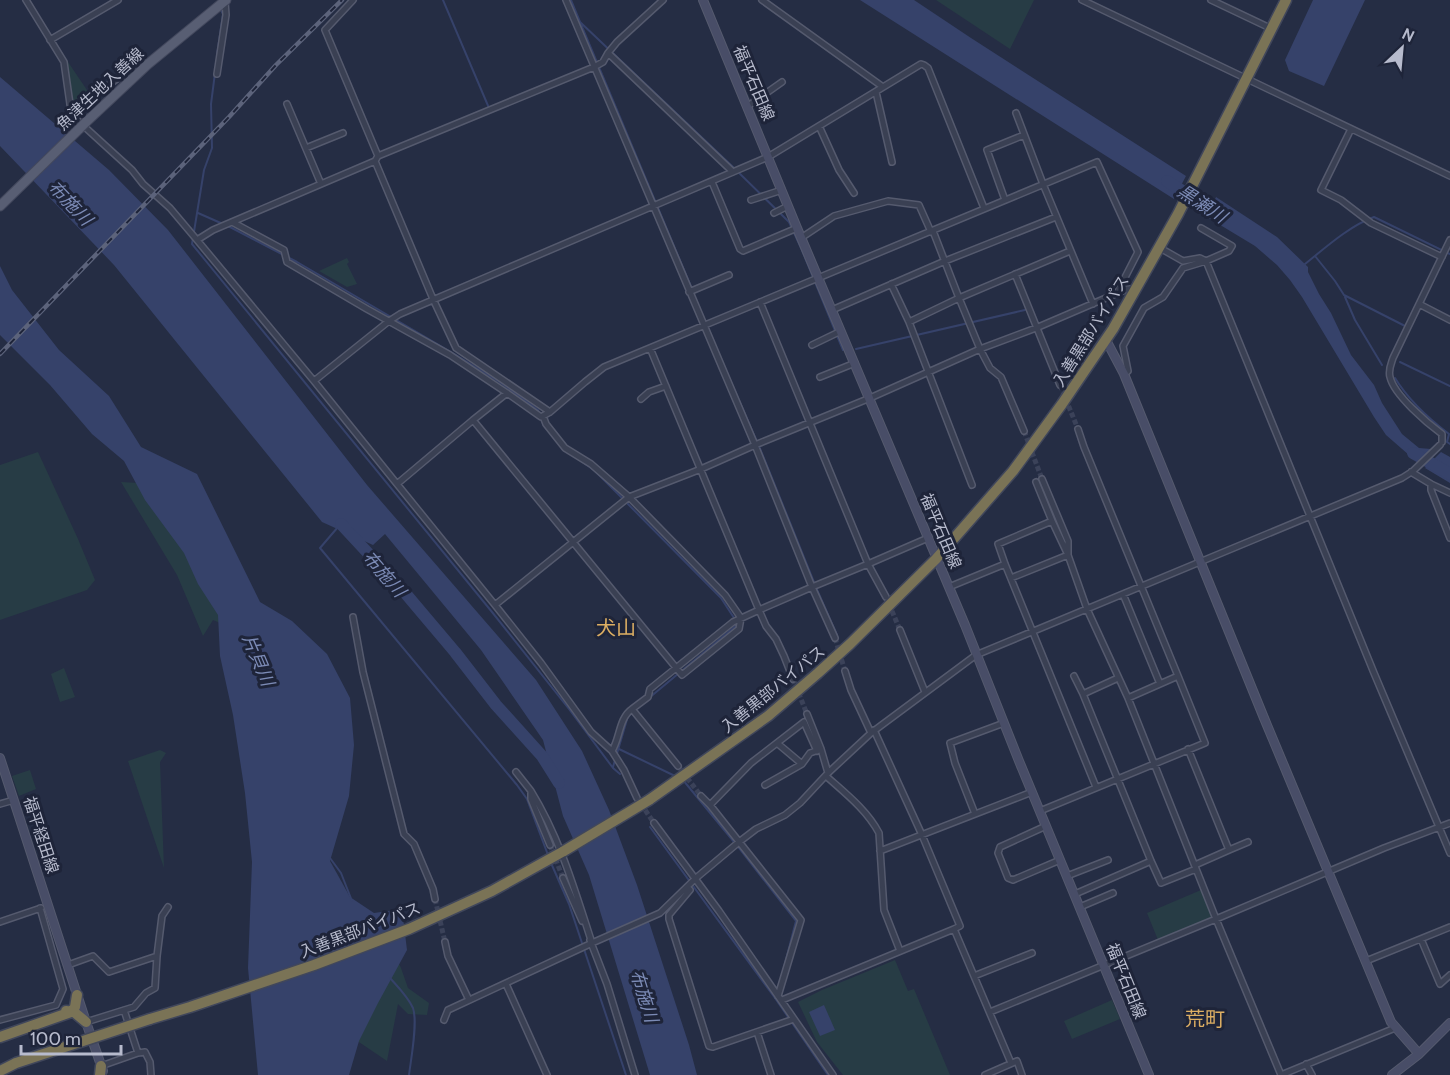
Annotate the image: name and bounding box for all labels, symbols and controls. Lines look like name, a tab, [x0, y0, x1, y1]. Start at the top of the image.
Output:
north arrow	[1372, 18, 1432, 78]
text: N	[1399, 24, 1418, 46]
street label: 福平石田線	[730, 42, 778, 124]
street label: 魚津生地入善線	[53, 44, 147, 134]
water label: 布施川	[43, 176, 98, 232]
water label: 黒瀬川	[1173, 180, 1232, 229]
street label: 入善黒部バイパス	[1049, 272, 1133, 390]
street label: 福平石田線	[917, 490, 965, 572]
water label: 布施川	[358, 546, 411, 603]
district label: 犬山	[596, 616, 636, 640]
water label: 片貝川	[237, 631, 279, 691]
street label: 入善黒部バイパス	[717, 641, 829, 737]
street label: 福平経田線	[20, 794, 62, 876]
street label: 入善黒部バイパス	[297, 898, 423, 962]
street label: 福平石田線	[1102, 940, 1150, 1022]
water label: 布施川	[626, 967, 663, 1027]
district label: 荒町	[1185, 1007, 1225, 1031]
scale bar	[21, 1018, 122, 1056]
text: 100 m	[30, 1028, 81, 1050]

